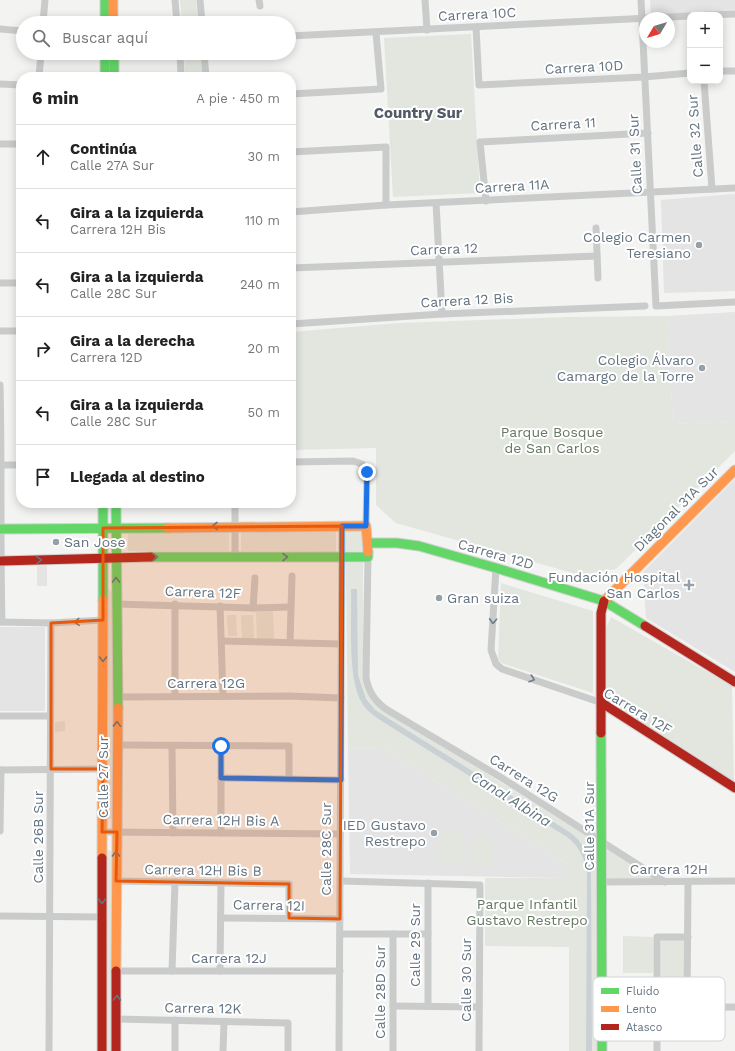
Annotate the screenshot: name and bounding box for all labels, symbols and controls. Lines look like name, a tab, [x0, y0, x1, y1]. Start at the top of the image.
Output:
street label: Carrera 10C	[438, 4, 516, 24]
north arrow	[639, 12, 675, 48]
map controls	[687, 12, 723, 84]
button: +	[687, 12, 723, 48]
search box	[16, 16, 296, 60]
icon: search	[30, 27, 52, 49]
text: Buscar aquí	[62, 29, 148, 47]
button: −	[687, 48, 723, 84]
street label: Carrera 10D	[544, 57, 624, 77]
text: 6 min	[32, 88, 79, 108]
text: A pie · 450 m	[196, 91, 280, 106]
street label: Calle 32 Sur	[684, 94, 706, 178]
district label: Country Sur	[374, 104, 463, 122]
street label: Calle 31 Sur	[625, 113, 645, 195]
street label: Carrera 11	[530, 114, 596, 134]
text: Continúa	[70, 140, 137, 158]
icon: ahead	[32, 146, 54, 168]
text: 30 m	[248, 149, 280, 164]
text: Calle 27A Sur	[70, 158, 154, 173]
street label: Carrera 11A	[474, 176, 550, 196]
text: Gira a la izquierda	[70, 204, 203, 222]
icon: left	[32, 210, 54, 232]
text: 110 m	[245, 213, 280, 228]
text: Carrera 12H Bis	[70, 222, 166, 237]
place label: Colegio Carmen Teresiano	[583, 229, 691, 261]
street label: Carrera 12	[410, 240, 478, 258]
marker: Colegio Carmen Teresiano	[694, 240, 704, 250]
text: Gira a la izquierda	[70, 268, 203, 286]
icon: left	[32, 274, 54, 296]
text: 240 m	[240, 277, 280, 292]
text: Calle 28C Sur	[70, 286, 157, 301]
street label: Carrera 12 Bis	[420, 290, 514, 310]
text: Gira a la derecha	[70, 332, 195, 350]
icon: right	[32, 338, 54, 360]
text: 20 m	[248, 341, 280, 356]
text: Carrera 12D	[70, 350, 143, 365]
place label: Colegio Álvaro Camargo de la Torre	[557, 352, 694, 384]
marker: Colegio Álvaro Camargo de la Torre	[697, 363, 707, 373]
text: Gira a la izquierda	[70, 396, 203, 414]
icon: left	[32, 402, 54, 424]
text: 50 m	[248, 405, 280, 420]
text: Calle 28C Sur	[70, 414, 157, 429]
park label: Parque Bosque de San Carlos	[501, 424, 603, 456]
route end	[358, 463, 376, 481]
street label: Diagonal 31A Sur	[630, 463, 722, 555]
icon: arrive	[32, 466, 54, 488]
text: Llegada al destino	[70, 468, 205, 486]
one-way arrow	[212, 522, 218, 531]
place label: San Jose	[64, 534, 126, 550]
street label: Carrera 12D	[456, 536, 536, 572]
marker: San Jose	[51, 537, 61, 547]
one-way arrow	[282, 552, 288, 561]
one-way arrow	[152, 553, 158, 561]
one-way arrow	[36, 556, 42, 564]
place label: Fundación Hospital San Carlos	[548, 569, 681, 601]
one-way arrow	[112, 577, 120, 583]
marker: Fundación Hospital San Carlos	[683, 579, 695, 591]
street label: Carrera 12F	[164, 583, 242, 601]
place label: Gran suiza	[447, 590, 519, 606]
marker: Gran suiza	[434, 593, 444, 603]
one-way arrow	[74, 617, 80, 626]
one-way arrow	[489, 618, 497, 624]
one-way arrow	[99, 656, 107, 662]
one-way arrow	[528, 674, 535, 683]
street label: Carrera 12G	[167, 675, 245, 691]
street label: Carrera 12F	[601, 684, 675, 738]
one-way arrow	[113, 721, 122, 727]
street label: Calle 27 Sur	[95, 736, 111, 818]
route start	[212, 737, 230, 755]
street label: Carrera 12G	[487, 750, 561, 806]
water label: Canal Albina	[467, 767, 555, 831]
street label: Calle 31A Sur	[581, 781, 597, 871]
street label: Calle 26B Sur	[30, 790, 46, 883]
street label: Calle 28C Sur	[318, 802, 334, 896]
street label: Carrera 12H Bis A	[162, 811, 280, 829]
place label: IED Gustavo Restrepo	[343, 817, 426, 849]
marker: IED Gustavo Restrepo	[429, 828, 439, 838]
one-way arrow	[112, 851, 121, 857]
street label: Carrera 12H Bis B	[144, 861, 262, 879]
street label: Carrera 12H	[630, 861, 708, 877]
street label: Carrera 12I	[233, 896, 305, 914]
park label: Parque Infantil Gustavo Restrepo	[466, 896, 588, 928]
one-way arrow	[98, 898, 106, 904]
street label: Calle 29 Sur	[407, 903, 423, 987]
street label: Calle 30 Sur	[458, 938, 474, 1022]
street label: Calle 28D Sur	[372, 945, 388, 1039]
street label: Carrera 12J	[191, 950, 267, 966]
legend	[593, 977, 725, 1041]
text: Fluido	[626, 985, 659, 998]
one-way arrow	[113, 995, 121, 1001]
street label: Carrera 12K	[164, 999, 242, 1017]
text: Lento	[626, 1003, 657, 1016]
text: Atasco	[626, 1021, 662, 1034]

